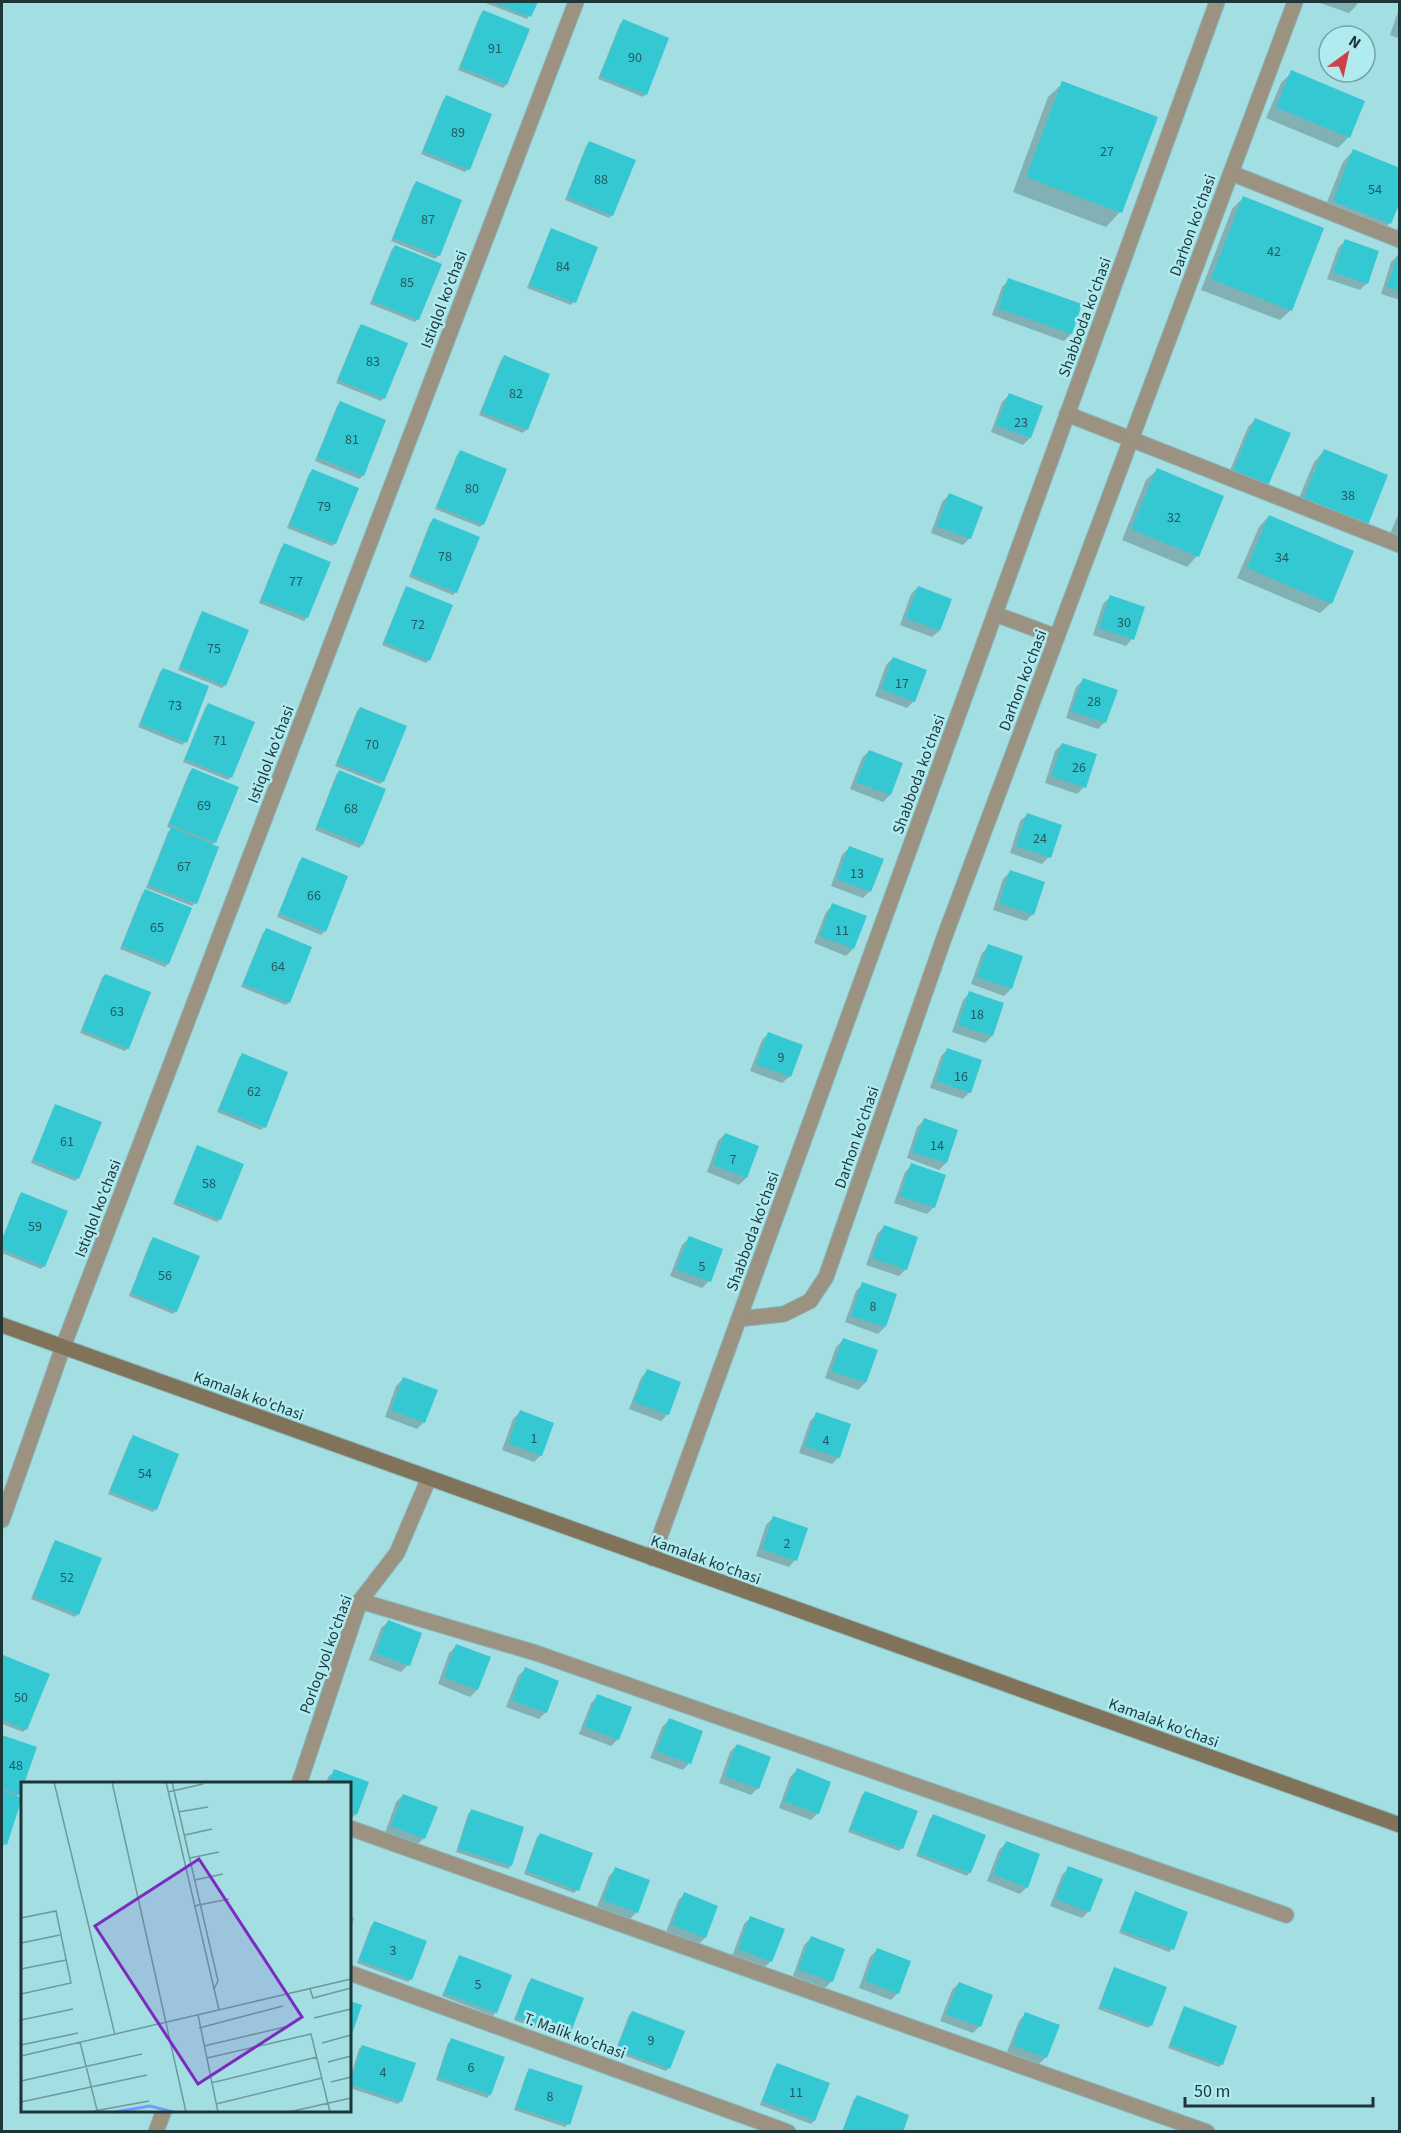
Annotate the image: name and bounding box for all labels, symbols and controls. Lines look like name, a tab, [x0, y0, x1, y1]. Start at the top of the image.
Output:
north arrow	[1317, 24, 1377, 84]
text: N	[1344, 30, 1365, 54]
house number: 91	[488, 39, 502, 59]
house number: 90	[628, 48, 642, 68]
house number: 89	[451, 123, 465, 143]
house number: 27	[1100, 142, 1114, 162]
house number: 88	[594, 170, 608, 190]
street label: Darhon ko'chasi	[1164, 171, 1222, 279]
house number: 54	[1368, 180, 1382, 200]
house number: 87	[421, 210, 435, 230]
house number: 42	[1267, 242, 1281, 262]
street label: Istiqlol ko'chasi	[415, 247, 473, 351]
street label: Shabboda ko'chasi	[1053, 254, 1117, 380]
house number: 84	[556, 257, 570, 277]
house number: 85	[400, 273, 414, 293]
house number: 83	[366, 352, 380, 372]
house number: 82	[509, 384, 523, 404]
house number: 23	[1014, 413, 1028, 433]
house number: 81	[345, 430, 359, 450]
house number: 80	[465, 479, 479, 499]
house number: 38	[1341, 486, 1355, 506]
house number: 79	[317, 497, 331, 517]
house number: 32	[1167, 508, 1181, 528]
house number: 78	[438, 547, 452, 567]
house number: 34	[1275, 548, 1289, 568]
house number: 77	[289, 572, 303, 592]
house number: 30	[1117, 613, 1131, 633]
house number: 72	[411, 615, 425, 635]
street label: Darhon ko'chasi	[994, 627, 1052, 734]
house number: 75	[207, 639, 221, 659]
house number: 17	[895, 674, 909, 694]
house number: 28	[1087, 692, 1101, 712]
house number: 73	[168, 696, 182, 716]
street label: Istiqlol ko'chasi	[242, 702, 300, 806]
street label: Shabboda ko'chasi	[887, 711, 951, 837]
house number: 71	[213, 731, 227, 751]
house number: 70	[365, 735, 379, 755]
house number: 26	[1072, 758, 1086, 778]
house number: 69	[197, 796, 211, 816]
house number: 68	[344, 799, 358, 819]
house number: 24	[1033, 829, 1047, 849]
house number: 67	[177, 857, 191, 877]
house number: 13	[850, 864, 864, 884]
house number: 66	[307, 886, 321, 906]
house number: 65	[150, 918, 164, 938]
house number: 11	[835, 921, 849, 941]
house number: 64	[271, 957, 285, 977]
house number: 63	[110, 1002, 124, 1022]
house number: 18	[970, 1005, 984, 1025]
house number: 9	[778, 1048, 785, 1068]
house number: 16	[954, 1067, 968, 1087]
house number: 62	[247, 1082, 261, 1102]
street label: Darhon ko'chasi	[829, 1083, 885, 1191]
house number: 61	[60, 1132, 74, 1152]
house number: 14	[930, 1136, 944, 1156]
house number: 7	[730, 1150, 737, 1170]
street label: Istiqlol ko'chasi	[69, 1156, 127, 1260]
street label: Shabboda ko'chasi	[721, 1168, 785, 1294]
house number: 58	[202, 1174, 216, 1194]
house number: 59	[28, 1217, 42, 1237]
house number: 5	[699, 1257, 706, 1277]
house number: 56	[158, 1266, 172, 1286]
house number: 8	[870, 1297, 877, 1317]
street label: Kamalak ko'chasi	[190, 1366, 307, 1426]
house number: 1	[531, 1429, 538, 1449]
house number: 4	[823, 1431, 830, 1451]
house number: 54	[138, 1464, 152, 1484]
street label: Kamalak ko'chasi	[647, 1530, 764, 1590]
house number: 2	[784, 1534, 791, 1554]
house number: 52	[60, 1568, 74, 1588]
street label: Porloq yol ko'chasi	[294, 1592, 358, 1717]
house number: 50	[14, 1688, 28, 1708]
street label: Kamalak ko'chasi	[1105, 1693, 1222, 1753]
house number: 48	[9, 1756, 23, 1776]
inset map	[21, 1782, 351, 2112]
house number: 3	[390, 1941, 397, 1961]
house number: 5	[475, 1975, 482, 1995]
street label: T. Malik ko'chasi	[521, 2007, 629, 2065]
house number: 9	[648, 2031, 655, 2051]
house number: 6	[468, 2058, 475, 2078]
house number: 4	[380, 2063, 387, 2083]
scale bar	[1185, 2070, 1372, 2108]
text: 50 m	[1194, 2079, 1230, 2104]
house number: 11	[789, 2083, 803, 2103]
house number: 8	[547, 2087, 554, 2107]

